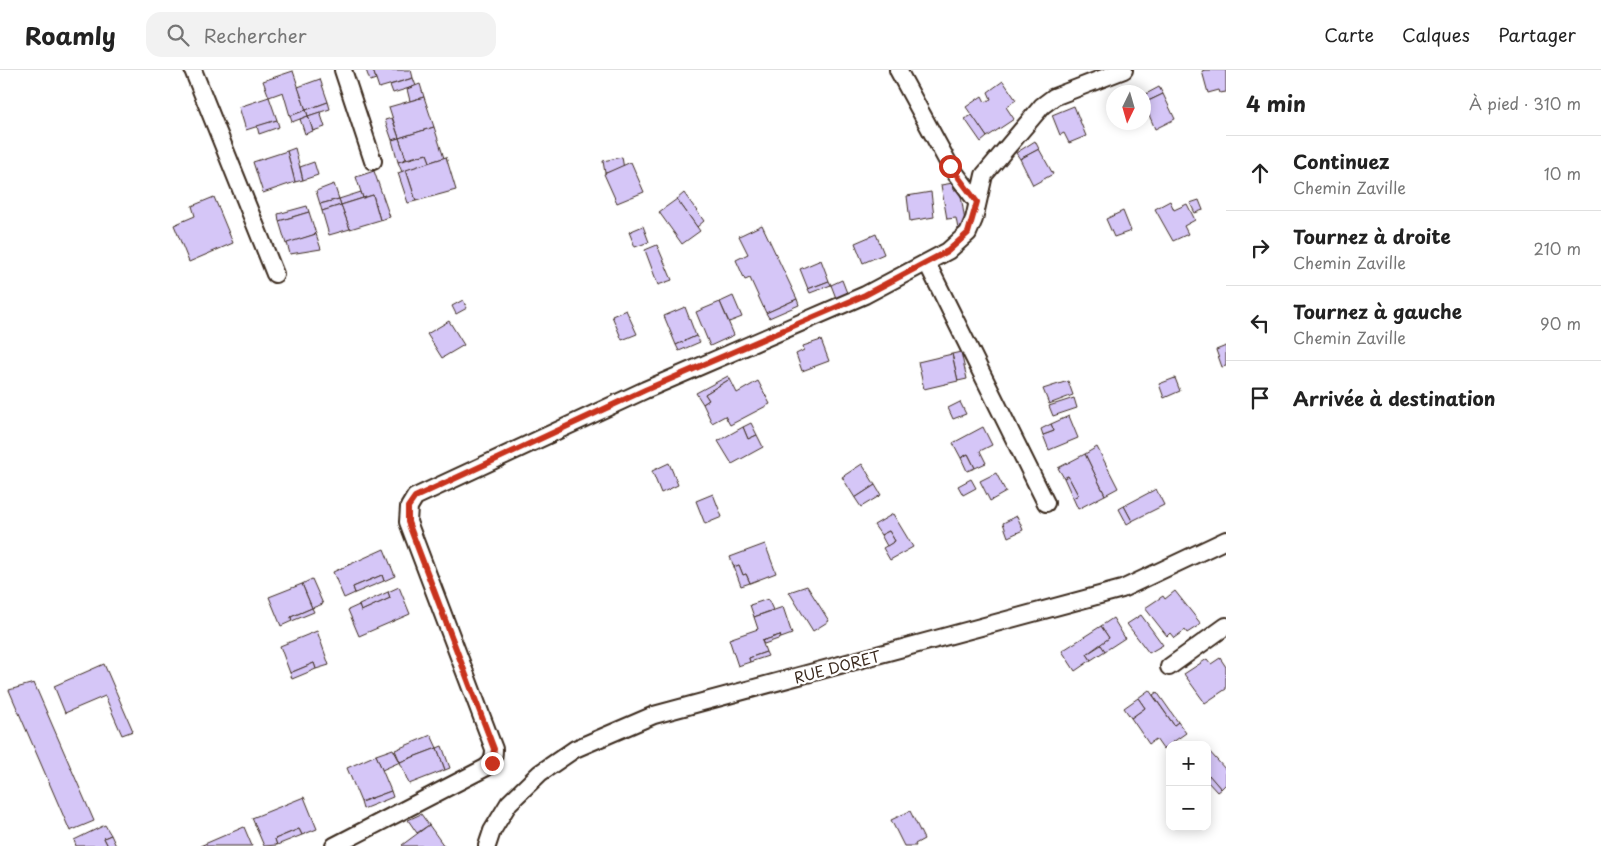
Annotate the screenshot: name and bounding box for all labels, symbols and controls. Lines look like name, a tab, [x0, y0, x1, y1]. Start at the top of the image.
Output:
search box	[146, 12, 496, 57]
text: Roamly	[25, 17, 116, 53]
icon: search	[164, 21, 192, 49]
text: Rechercher	[204, 21, 307, 49]
text: Carte	[1324, 21, 1374, 48]
text: Calques	[1402, 21, 1470, 48]
text: Partager	[1498, 21, 1576, 48]
north arrow	[1106, 85, 1151, 130]
text: 4 min	[1246, 87, 1306, 119]
text: À pied · 310 m	[1469, 91, 1581, 115]
text: Continuez	[1293, 147, 1390, 175]
route start	[939, 155, 962, 178]
icon: ahead	[1246, 159, 1274, 187]
text: 10 m	[1544, 161, 1581, 185]
text: Chemin Zaville	[1293, 175, 1406, 199]
text: Tournez à droite	[1293, 222, 1451, 250]
icon: right	[1246, 234, 1274, 262]
text: 210 m	[1533, 236, 1581, 260]
text: Chemin Zaville	[1293, 250, 1406, 274]
text: Tournez à gauche	[1293, 297, 1462, 325]
icon: left	[1246, 309, 1274, 337]
text: 90 m	[1540, 311, 1581, 335]
text: Chemin Zaville	[1293, 325, 1406, 349]
icon: arrive	[1246, 384, 1274, 412]
text: Arrivée à destination	[1293, 384, 1496, 412]
street label: RUE DORET	[791, 643, 884, 689]
map controls	[1166, 741, 1211, 831]
button: +	[1166, 741, 1211, 786]
route end	[481, 752, 504, 775]
button: −	[1166, 786, 1211, 831]

